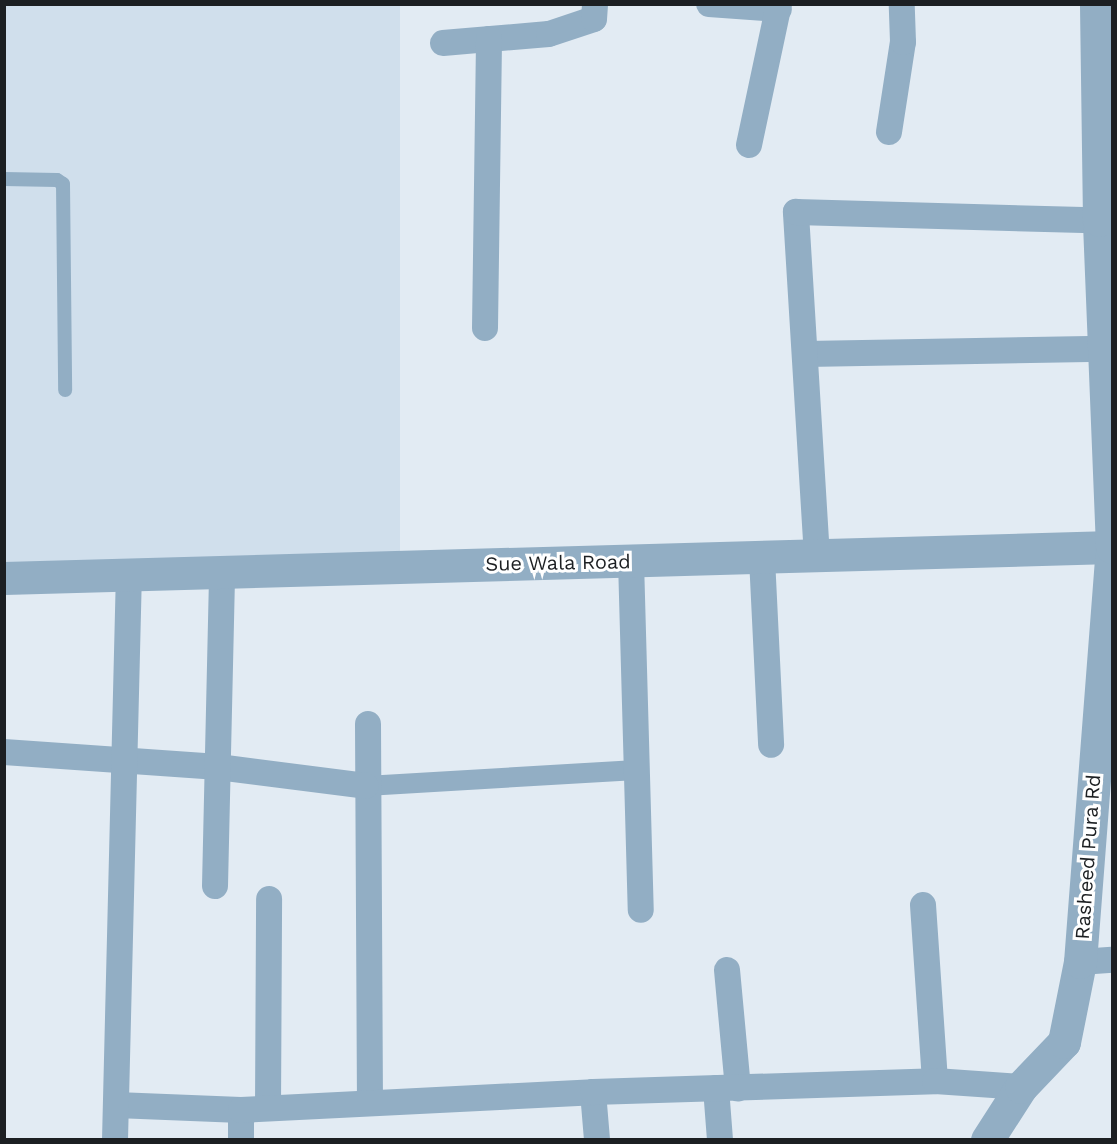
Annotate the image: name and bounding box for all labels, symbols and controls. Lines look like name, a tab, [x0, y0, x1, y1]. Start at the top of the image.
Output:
street label: Sue Wala Road	[485, 550, 631, 576]
street label: Rasheed Pura Rd	[1070, 773, 1106, 941]

